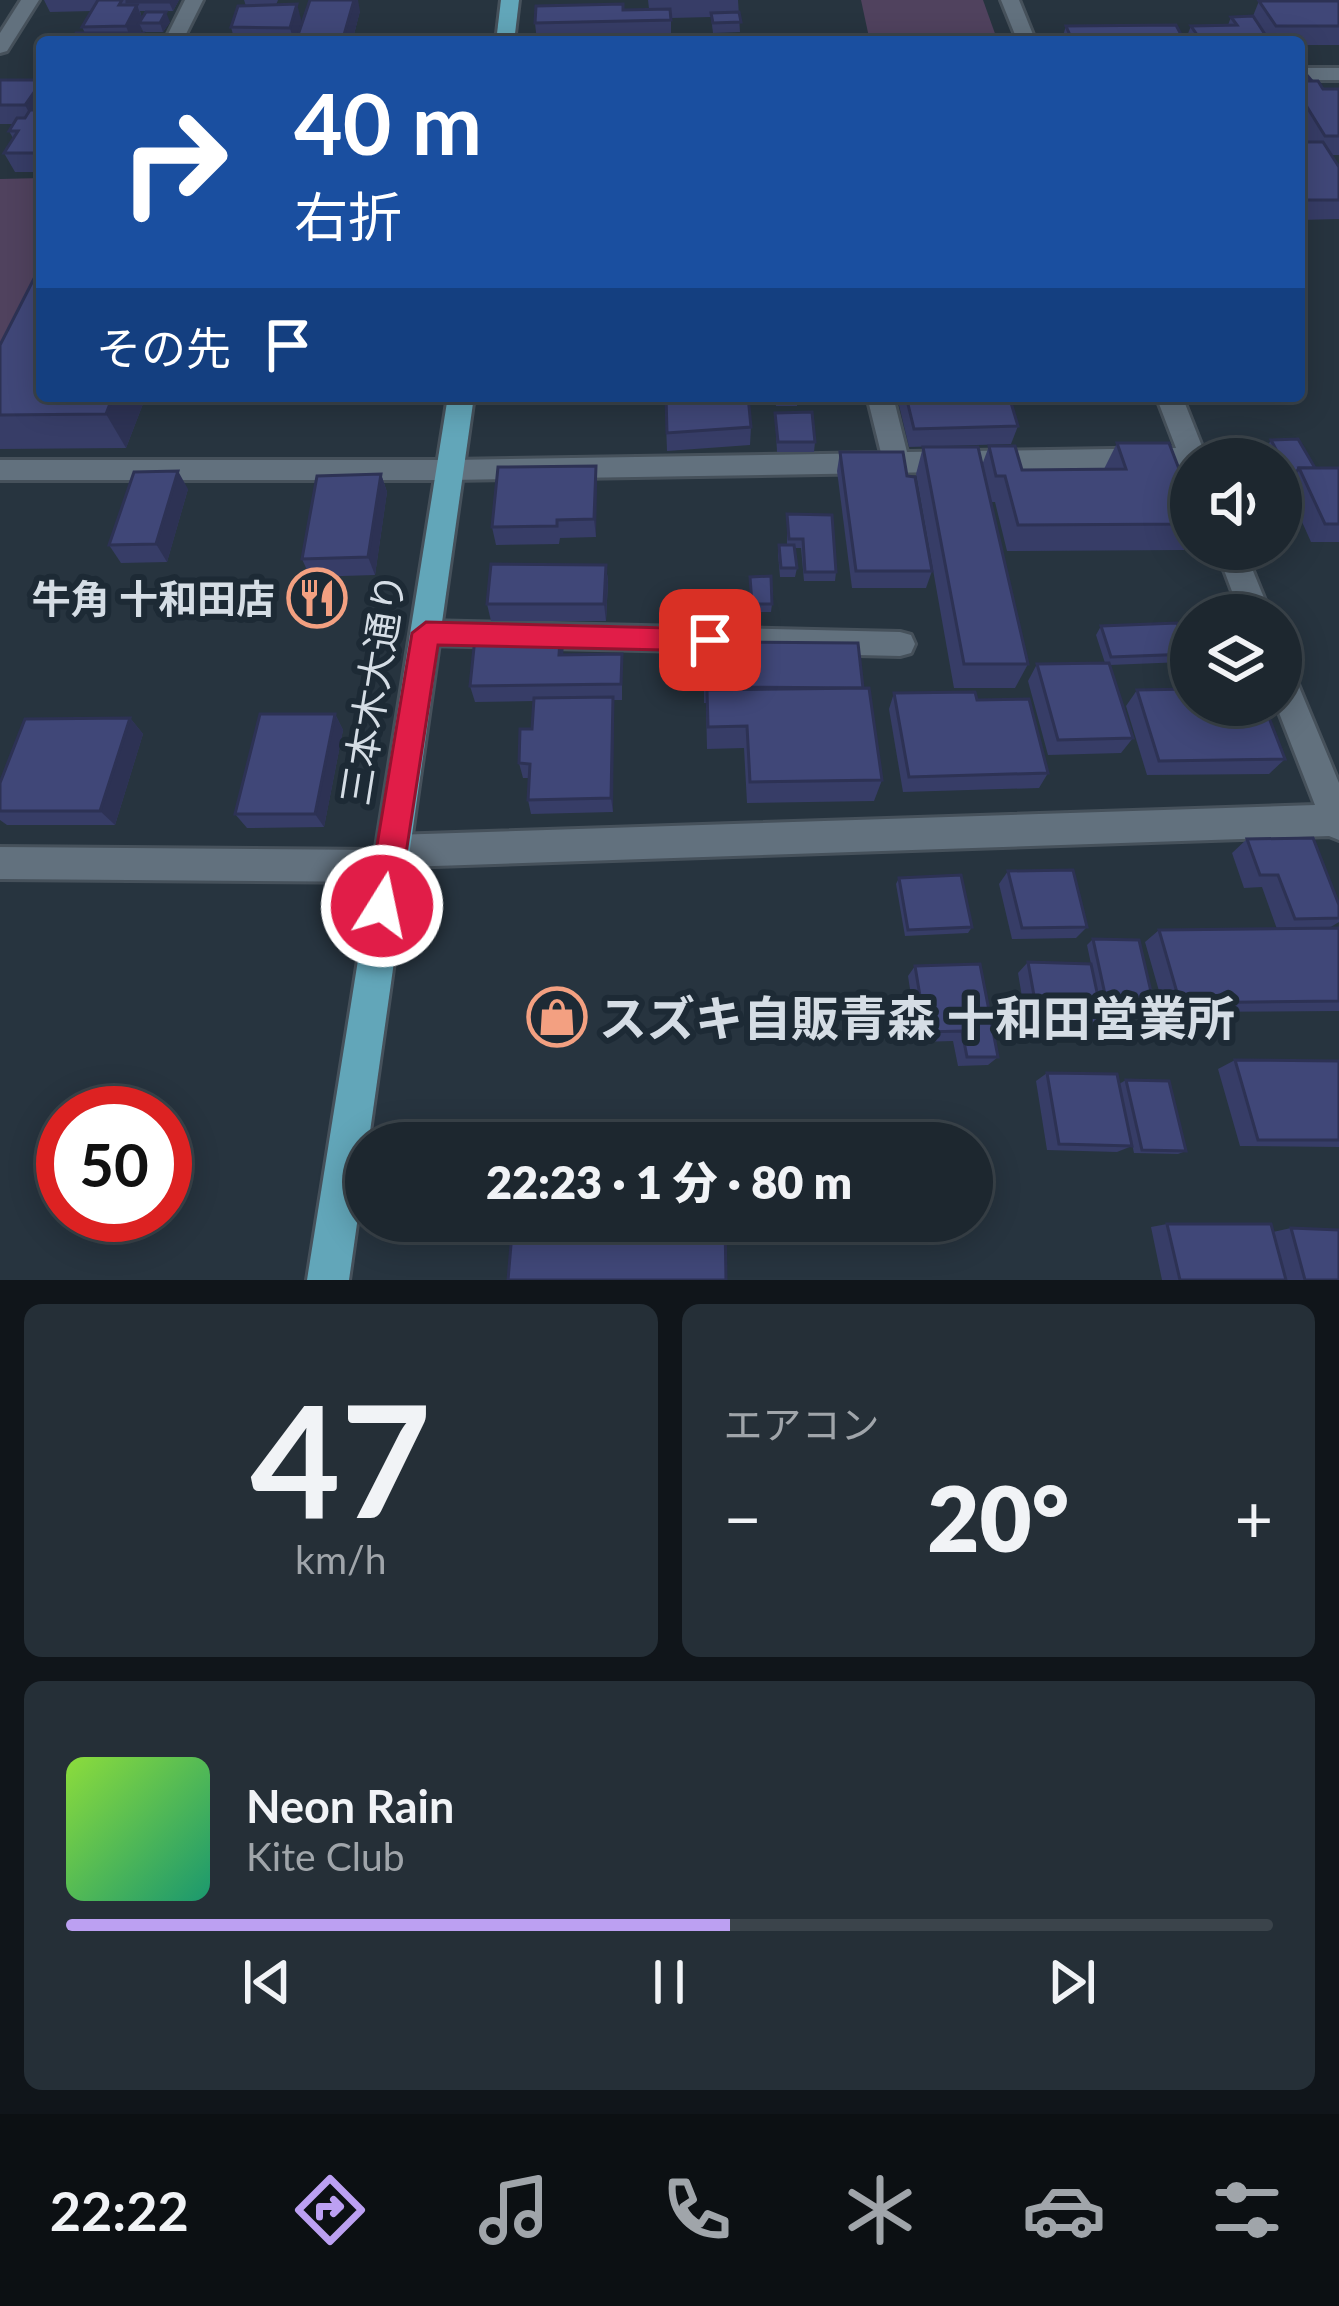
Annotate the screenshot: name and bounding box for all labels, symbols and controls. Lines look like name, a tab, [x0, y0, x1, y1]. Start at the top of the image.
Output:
text: 40 m	[294, 72, 482, 173]
icon: right	[96, 84, 252, 240]
text: 右折	[294, 184, 402, 249]
icon: arrive	[255, 312, 321, 378]
text: その先	[96, 321, 231, 375]
map controls	[1170, 438, 1302, 726]
button: sound	[1170, 438, 1302, 570]
restaurant icon: 牛角 十和田店	[286, 567, 348, 629]
street label: 三本木大通り	[331, 570, 413, 808]
place label: 牛角 十和田店	[32, 575, 275, 621]
pin	[659, 589, 761, 691]
button: layers	[1170, 594, 1302, 726]
icon: arrive	[677, 607, 743, 673]
position arrow	[319, 843, 445, 969]
shop icon: スズキ自販青森 十和田営業所	[526, 986, 588, 1048]
place label: スズキ自販青森 十和田営業所	[599, 989, 1235, 1046]
speed limit sign: 50	[36, 1086, 192, 1242]
text: 22:23 · 1 分 · 80 m	[486, 1155, 852, 1209]
text: 47	[250, 1364, 431, 1551]
text: エアコン	[724, 1401, 880, 1447]
text: 20°	[927, 1463, 1069, 1571]
text: −	[724, 1478, 762, 1557]
text: +	[1235, 1478, 1273, 1557]
text: km/h	[295, 1536, 386, 1582]
text: Neon Rain	[246, 1779, 454, 1833]
text: Kite Club	[246, 1833, 405, 1879]
icon: previous	[234, 1949, 300, 2015]
icon: pause	[636, 1949, 702, 2015]
icon: next	[1039, 1949, 1105, 2015]
icon: directions	[288, 2168, 372, 2252]
icon: music	[472, 2168, 556, 2252]
icon: phone	[655, 2168, 739, 2252]
icon: climate	[838, 2168, 922, 2252]
icon: car	[1022, 2168, 1106, 2252]
icon: filters	[1205, 2168, 1289, 2252]
text: 22:22	[50, 2178, 189, 2243]

